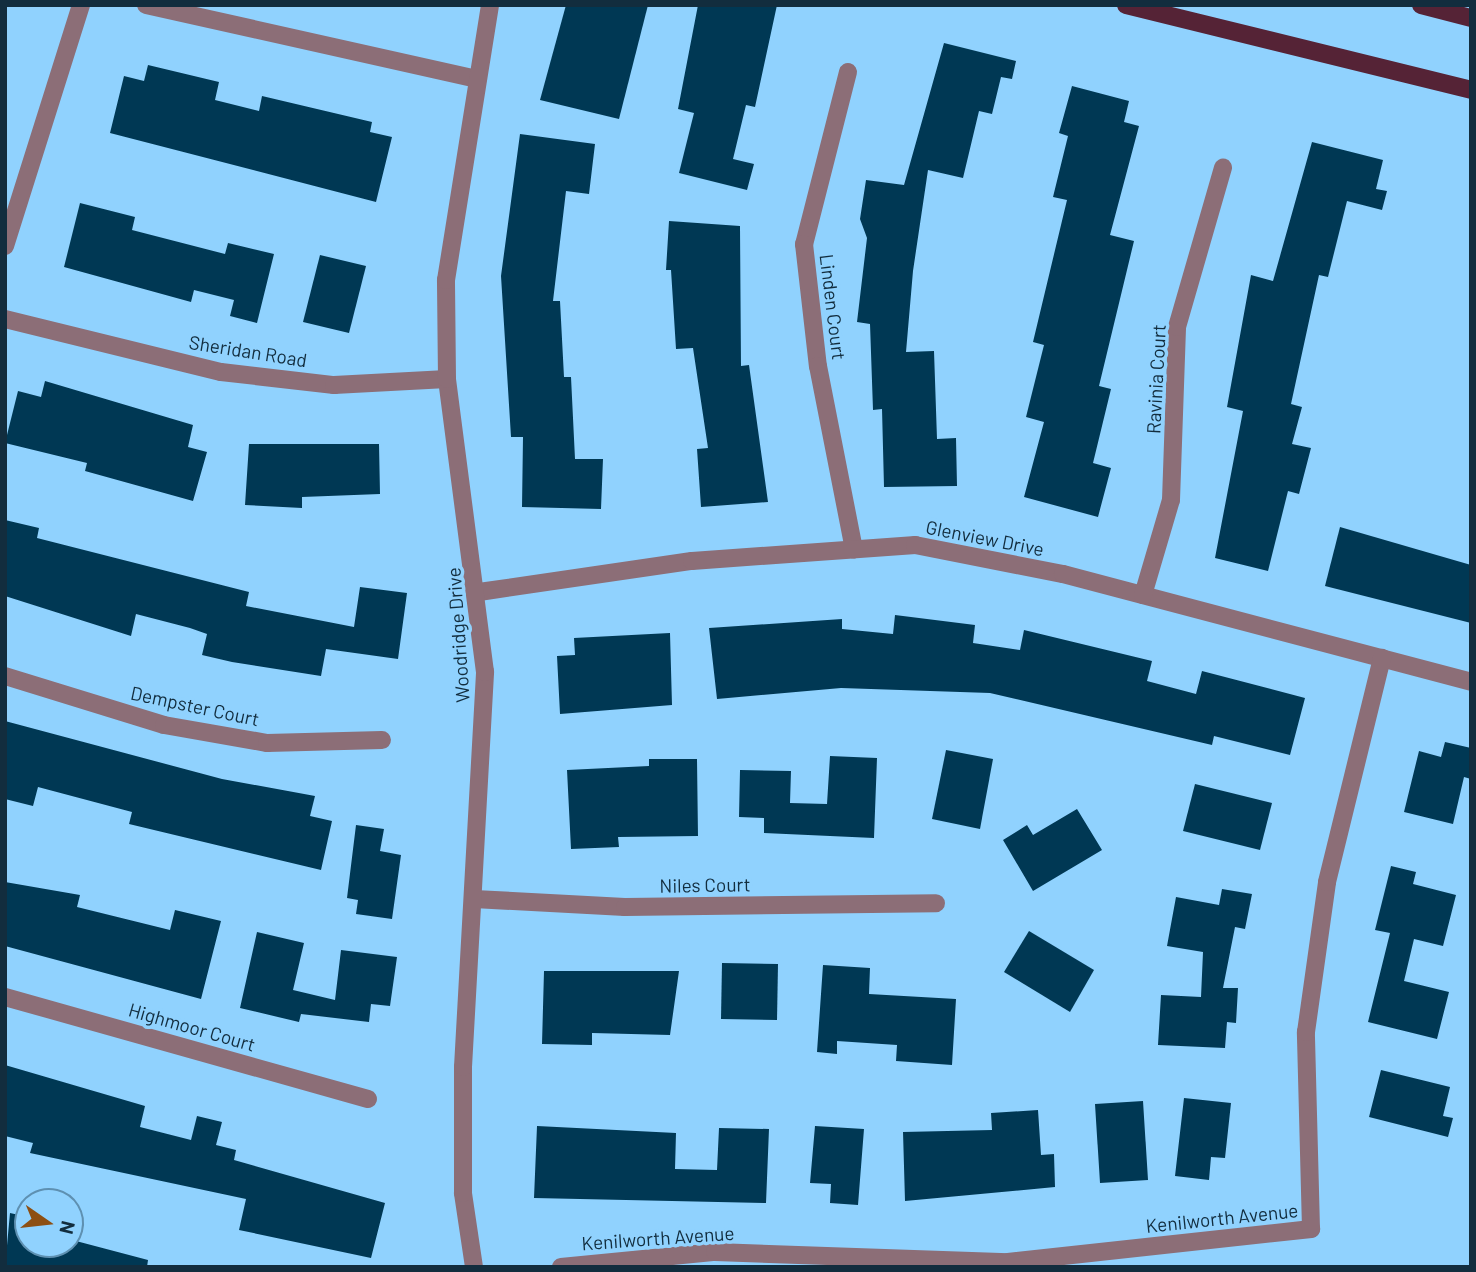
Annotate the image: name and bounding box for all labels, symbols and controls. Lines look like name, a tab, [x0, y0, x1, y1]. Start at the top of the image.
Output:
street label: Linden Court	[815, 253, 851, 361]
street label: Ravinia Court	[1142, 324, 1170, 434]
street label: Sheridan Road	[187, 330, 309, 372]
street label: Glenview Drive	[924, 515, 1046, 561]
street label: Woodridge Drive	[442, 567, 474, 703]
street label: Dempster Court	[129, 681, 261, 731]
street label: Niles Court	[659, 873, 751, 897]
street label: Highmoor Court	[126, 998, 258, 1056]
north arrow	[14, 1188, 84, 1258]
street label: Kenilworth Avenue	[1145, 1199, 1299, 1237]
text: N	[55, 1219, 81, 1237]
street label: Kenilworth Avenue	[581, 1221, 735, 1255]

